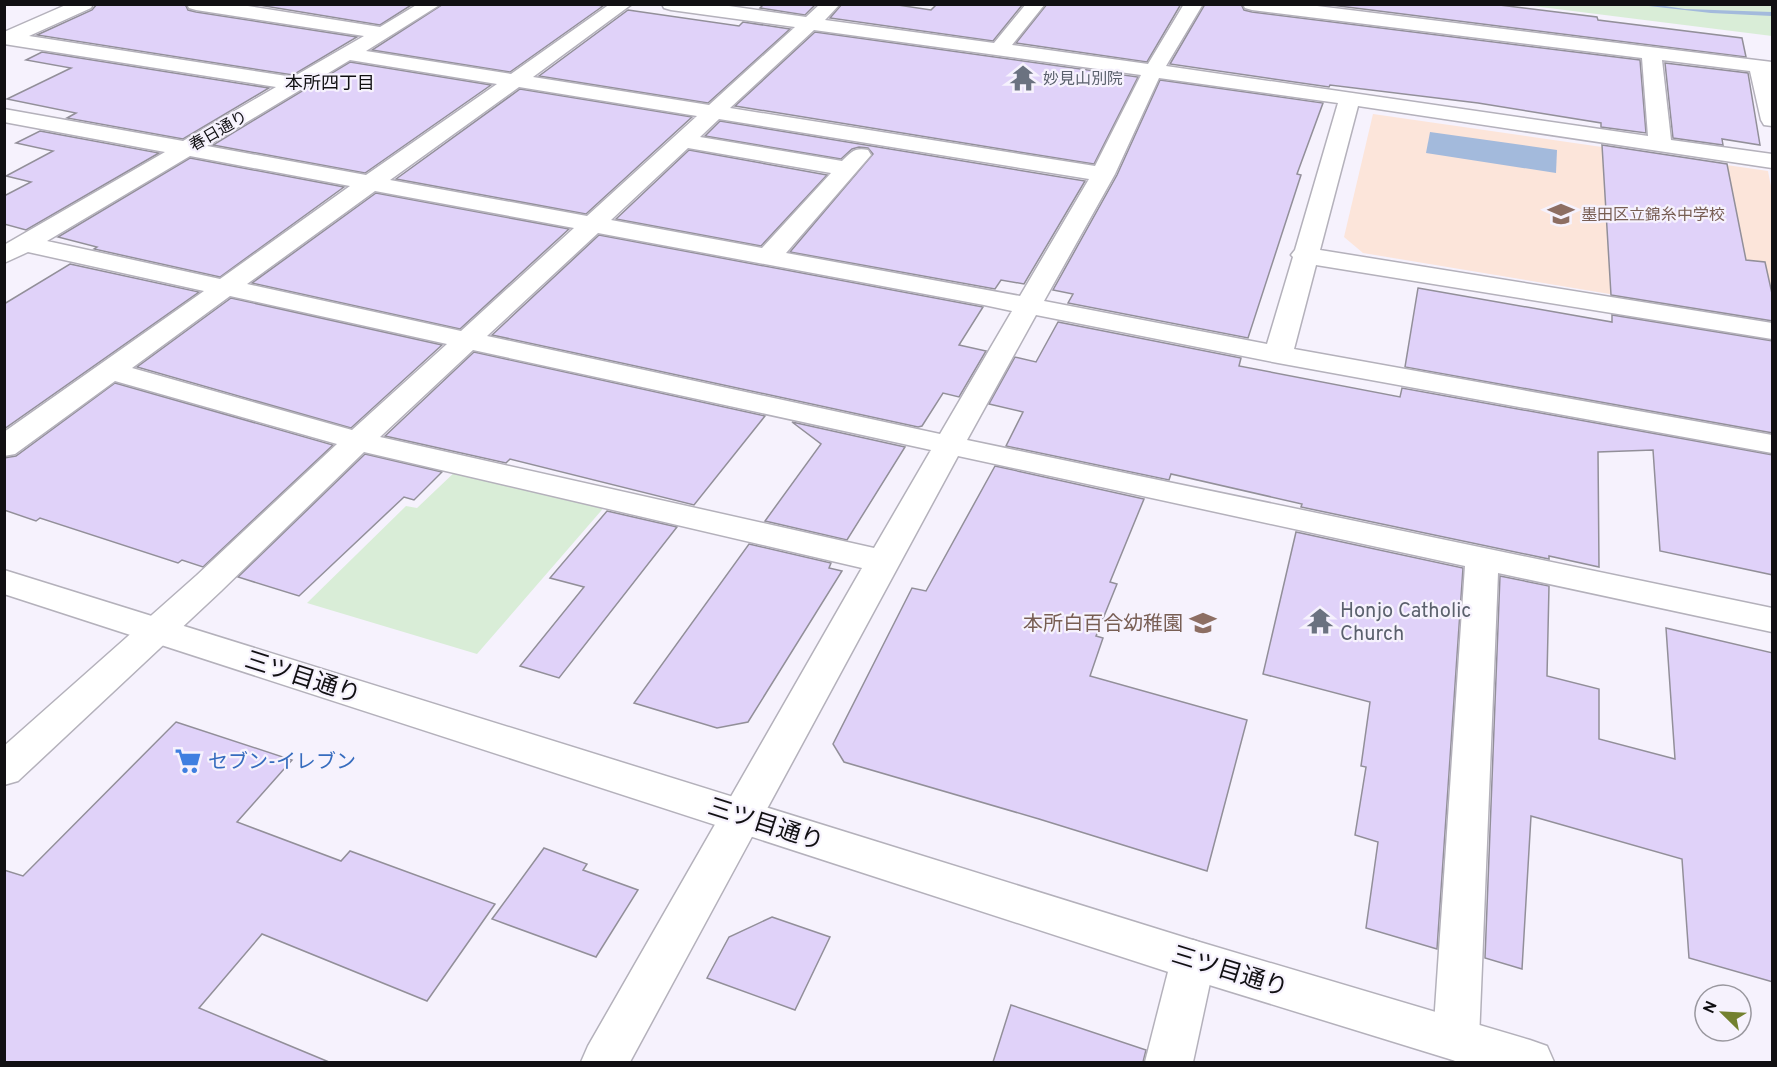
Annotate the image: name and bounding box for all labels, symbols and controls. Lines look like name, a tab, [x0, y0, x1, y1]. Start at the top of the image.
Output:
temple icon: 妙見山別院	[1008, 63, 1038, 93]
place label: 妙見山別院	[1043, 70, 1123, 90]
district label: 本所四丁目	[285, 73, 375, 96]
street label: 春日通り	[186, 107, 252, 156]
school or university icon: 墨田区立錦糸中学校	[1546, 199, 1576, 229]
place label: 墨田区立錦糸中学校	[1581, 206, 1725, 226]
place label: Honjo Catholic Church	[1340, 599, 1471, 648]
temple icon: Honjo Catholic Church	[1305, 606, 1335, 636]
school or university icon: 本所白百合幼稚園	[1188, 608, 1218, 638]
place label: 本所白百合幼稚園	[1023, 612, 1183, 638]
street label: 三ツ目通り	[241, 646, 364, 712]
supermarket icon: セブン-イレブン	[173, 746, 203, 776]
place label: セブン-イレブン	[208, 750, 356, 776]
street label: 三ツ目通り	[704, 793, 827, 859]
street label: 三ツ目通り	[1168, 941, 1291, 1005]
north arrow	[1693, 983, 1753, 1043]
text: N	[1700, 998, 1723, 1017]

